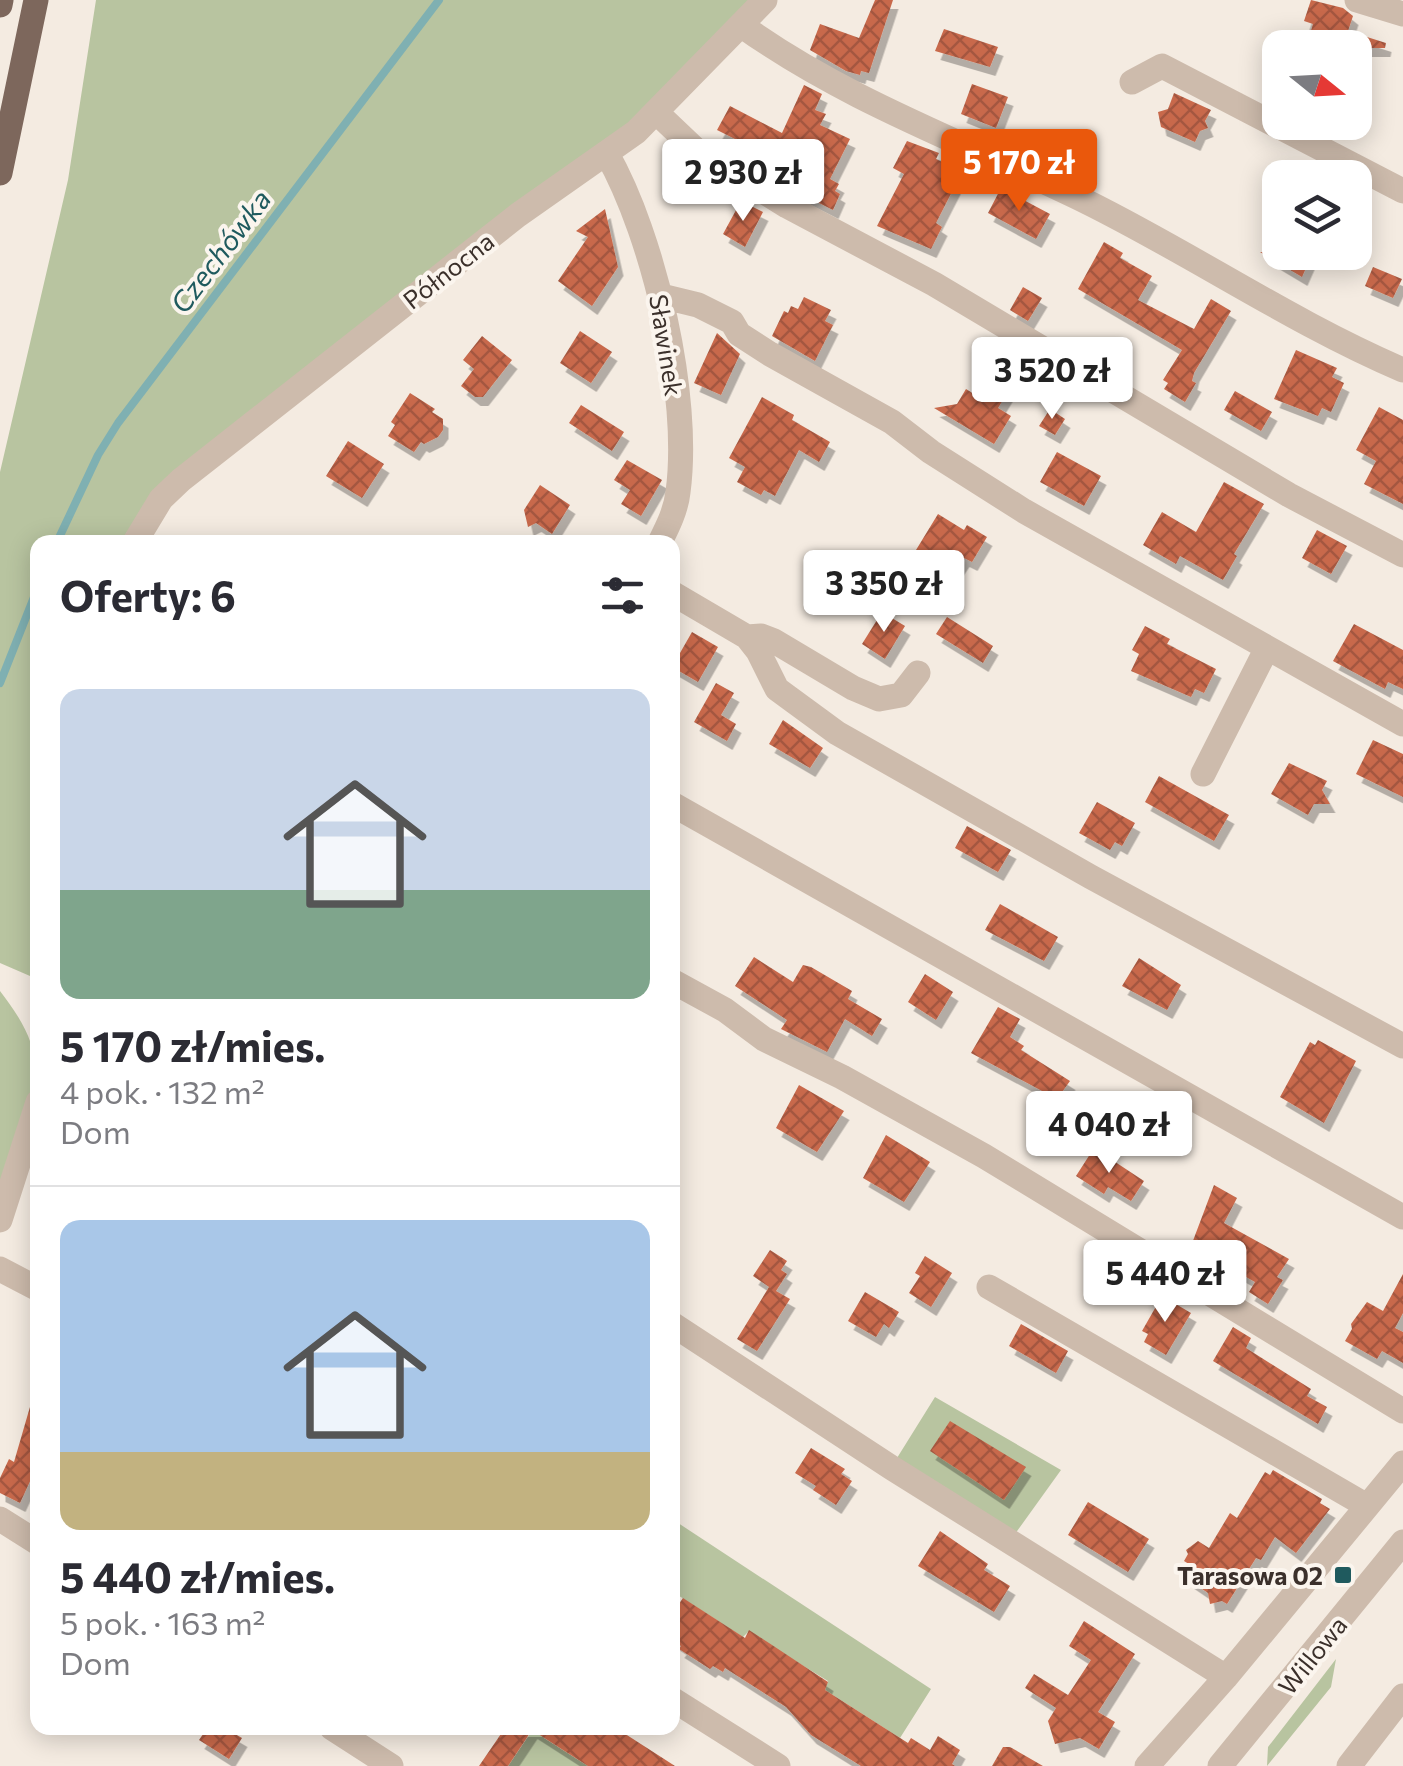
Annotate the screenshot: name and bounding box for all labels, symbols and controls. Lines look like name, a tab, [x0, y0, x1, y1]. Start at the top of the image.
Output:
north arrow	[1262, 30, 1372, 140]
map controls	[1262, 30, 1372, 270]
pin: 5 170 zł	[916, 129, 1122, 214]
pin: 2 930 zł	[640, 139, 846, 224]
text: 5 170 zł	[963, 141, 1075, 181]
text: 2 930 zł	[684, 151, 802, 191]
button: layers	[1262, 160, 1372, 270]
water label: Czechówka	[163, 183, 277, 319]
street label: Północna	[397, 225, 499, 315]
street label: Sławinek	[644, 292, 690, 398]
pin: 3 520 zł	[949, 337, 1155, 422]
text: 3 520 zł	[994, 349, 1110, 389]
pin: 3 350 zł	[781, 550, 987, 635]
text: 3 350 zł	[825, 562, 943, 602]
icon: filters	[595, 568, 650, 623]
text: Oferty: 6	[60, 569, 236, 621]
icon: home	[265, 754, 445, 934]
text: 5 170 zł/mies.	[60, 1019, 325, 1071]
text: 4 pok. · 132 m²	[60, 1071, 265, 1111]
pin: 4 040 zł	[1006, 1091, 1212, 1176]
text: 4 040 zł	[1048, 1103, 1170, 1143]
text: Dom	[60, 1111, 131, 1151]
pin: 5 440 zł	[1062, 1240, 1268, 1325]
text: 5 440 zł	[1105, 1252, 1225, 1292]
icon: home	[265, 1285, 445, 1465]
text: 5 440 zł/mies.	[60, 1550, 335, 1602]
place label: Tarasowa 02	[1177, 1560, 1323, 1590]
marker: Tarasowa 02	[1332, 1564, 1354, 1586]
text: 5 pok. · 163 m²	[60, 1602, 265, 1642]
street label: Willowa	[1271, 1610, 1353, 1700]
text: Dom	[60, 1642, 131, 1682]

